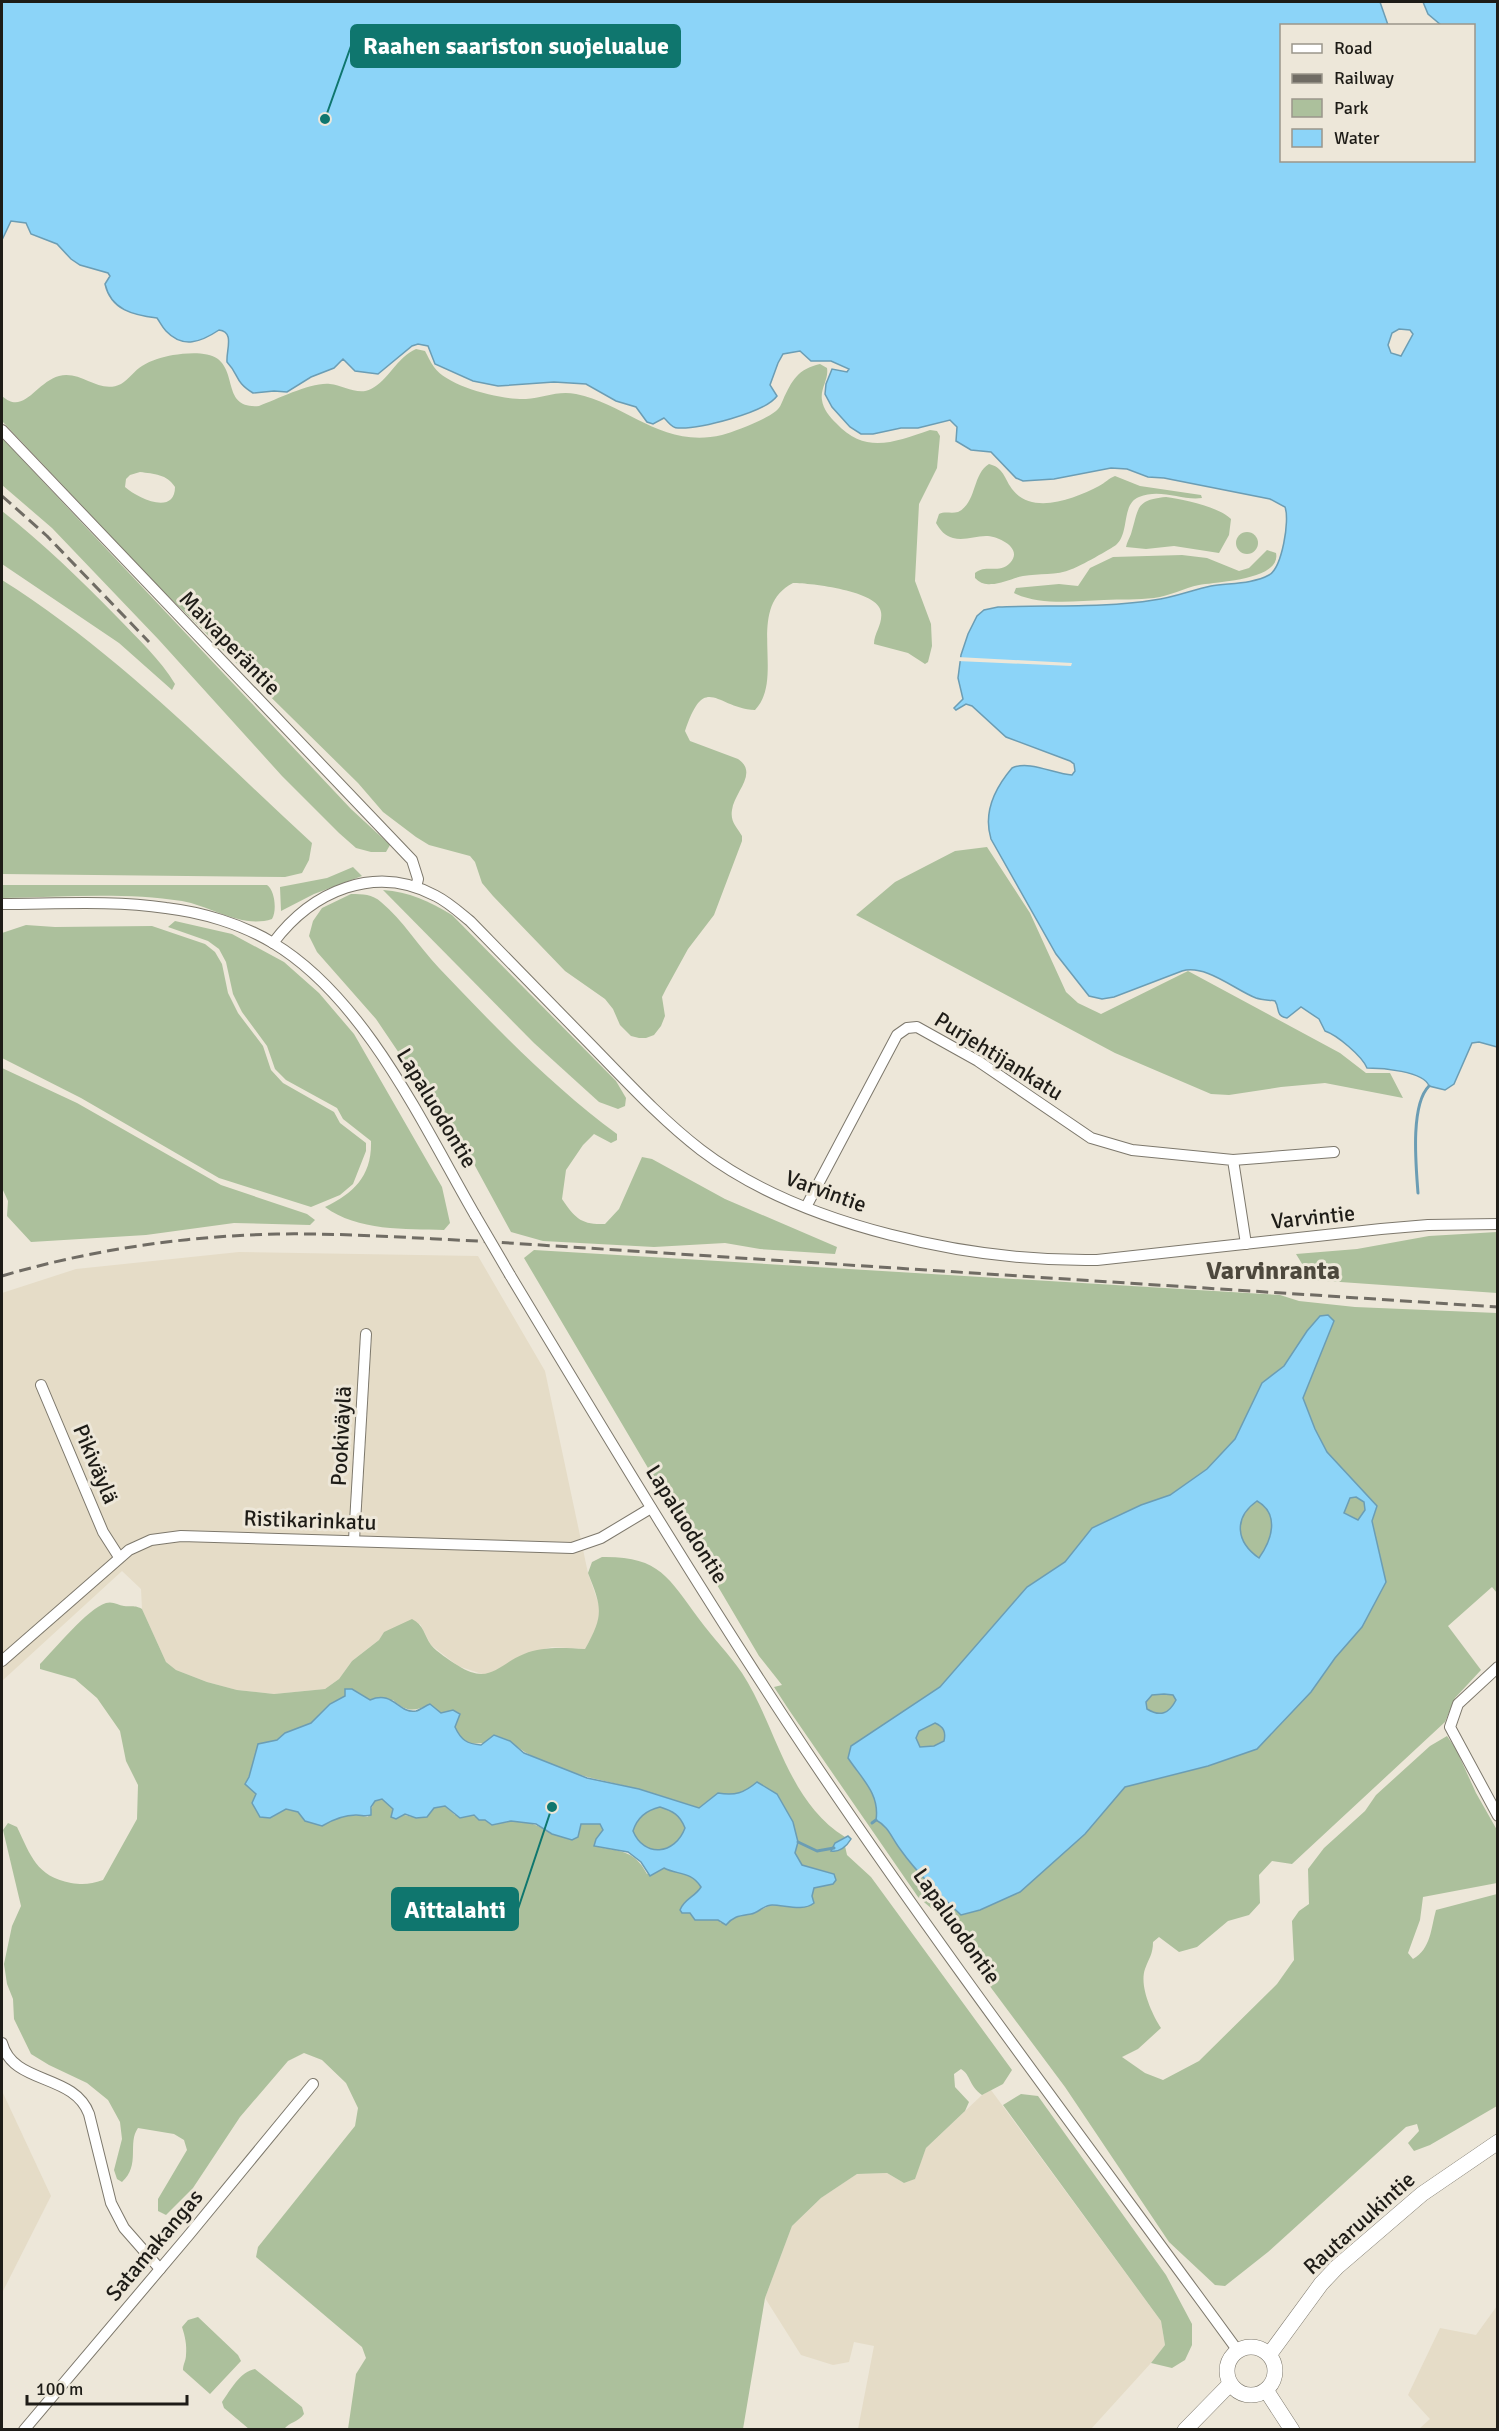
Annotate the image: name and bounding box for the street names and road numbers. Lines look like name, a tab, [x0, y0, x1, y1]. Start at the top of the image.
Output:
street label: Maivaperäntie	[174, 585, 286, 701]
street label: Purjehtijankatu	[930, 1006, 1068, 1106]
street label: Lapaluodontie	[391, 1043, 483, 1173]
street label: Varvintie	[782, 1164, 870, 1218]
street label: Varvintie	[1270, 1199, 1356, 1235]
street label: Pookiväylä	[325, 1385, 357, 1487]
street label: Pikiväylä	[67, 1420, 125, 1508]
street label: Lapaluodontie	[640, 1460, 734, 1588]
street label: Ristikarinkatu	[243, 1504, 377, 1536]
street label: Lapaluodontie	[907, 1863, 1007, 1989]
street label: Rautaruukintie	[1298, 2166, 1420, 2280]
street label: Satamakangas	[100, 2184, 208, 2306]

